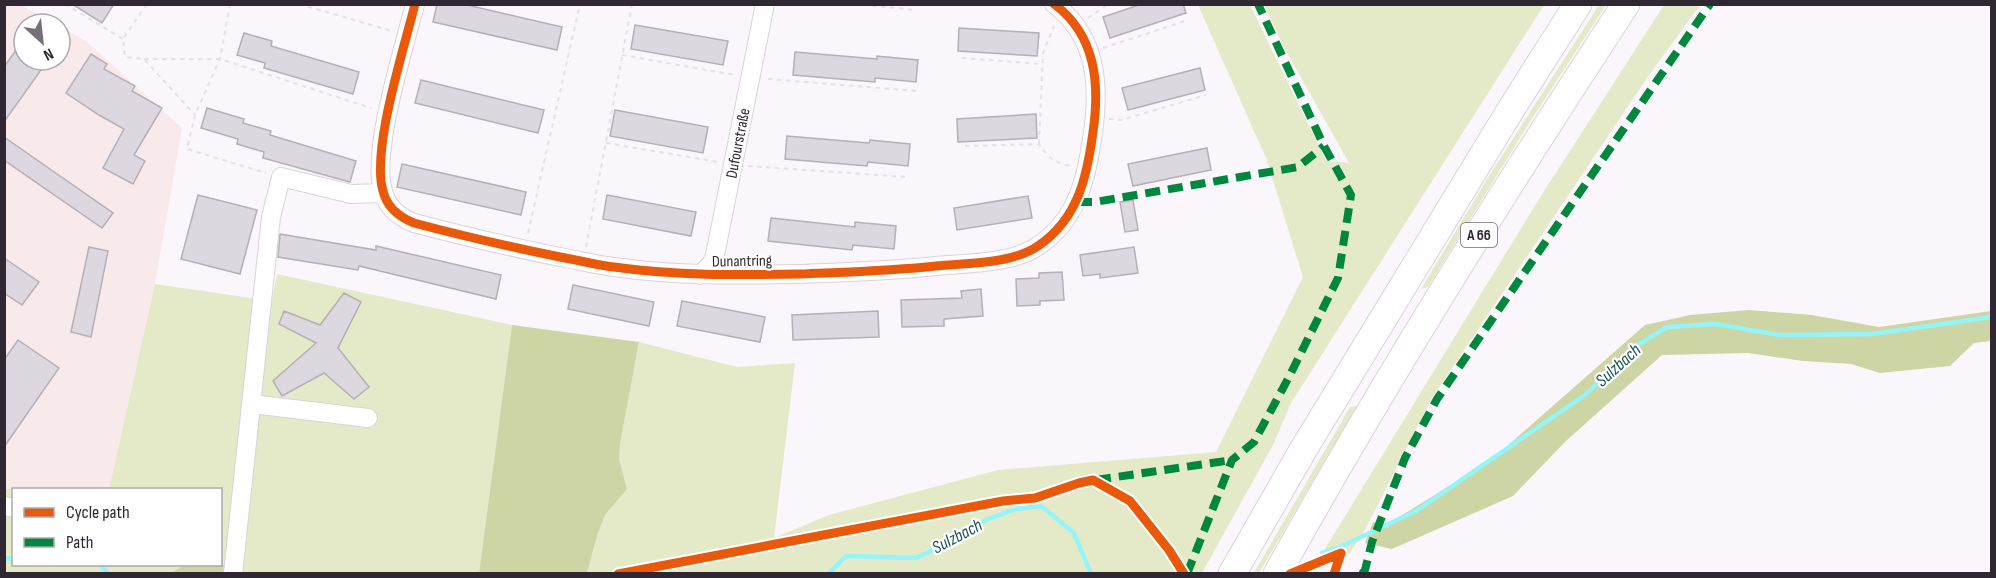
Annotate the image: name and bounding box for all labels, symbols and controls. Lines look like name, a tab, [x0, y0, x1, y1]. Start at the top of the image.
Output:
north arrow	[12, 12, 72, 72]
text: N	[40, 44, 56, 64]
street label: Dufourstraße	[722, 107, 755, 180]
road number: A 66	[1461, 223, 1497, 247]
street label: Dunantring	[712, 251, 772, 272]
water label: Sulzbach	[1591, 339, 1646, 391]
legend	[12, 488, 222, 566]
text: Cycle path	[66, 502, 130, 523]
water label: Sulzbach	[929, 514, 986, 558]
text: Path	[66, 532, 94, 553]

